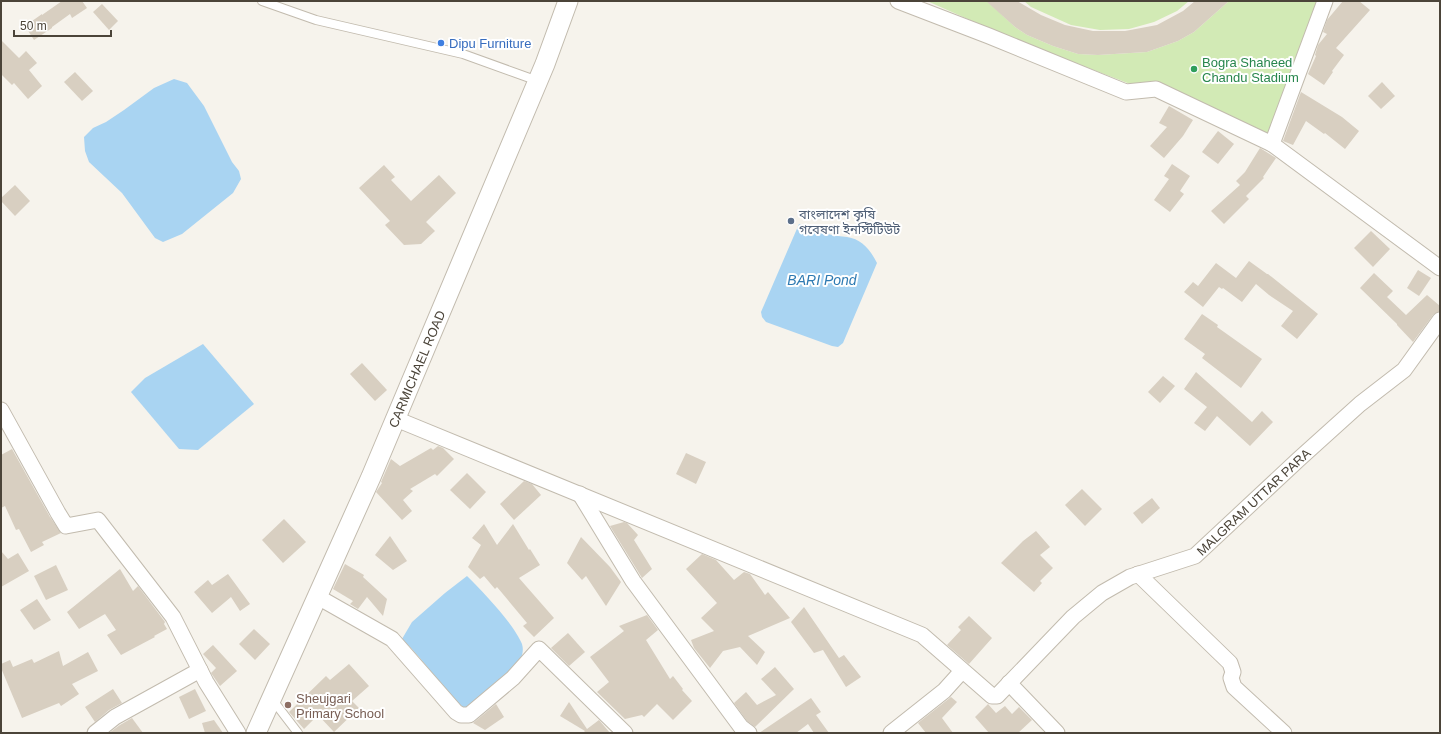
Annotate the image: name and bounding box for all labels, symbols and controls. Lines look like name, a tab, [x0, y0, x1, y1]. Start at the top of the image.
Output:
scale bar	[14, 12, 111, 38]
text: 50 m	[20, 19, 47, 33]
place label: Dipu Furniture	[449, 36, 531, 51]
marker: Dipu Furniture	[436, 38, 446, 48]
place label: Bogra Shaheed Chandu Stadium	[1202, 55, 1299, 85]
marker: Bogra Shaheed Chandu Stadium	[1189, 64, 1199, 74]
place label: বাংলাদেশ কৃষি গবেষণা ইনস্টিটিউট	[798, 207, 901, 237]
marker: বাংলাদেশ কৃষি গবেষণা ইনস্টিটিউট	[786, 216, 796, 226]
water label: BARI Pond	[787, 272, 858, 288]
street label: CARMICHAEL ROAD	[385, 308, 448, 430]
street label: MALGRAM UTTAR PARA	[1193, 445, 1313, 558]
place label: Sheujgari Primary School	[296, 691, 384, 721]
marker: Sheujgari Primary School	[283, 700, 293, 710]

